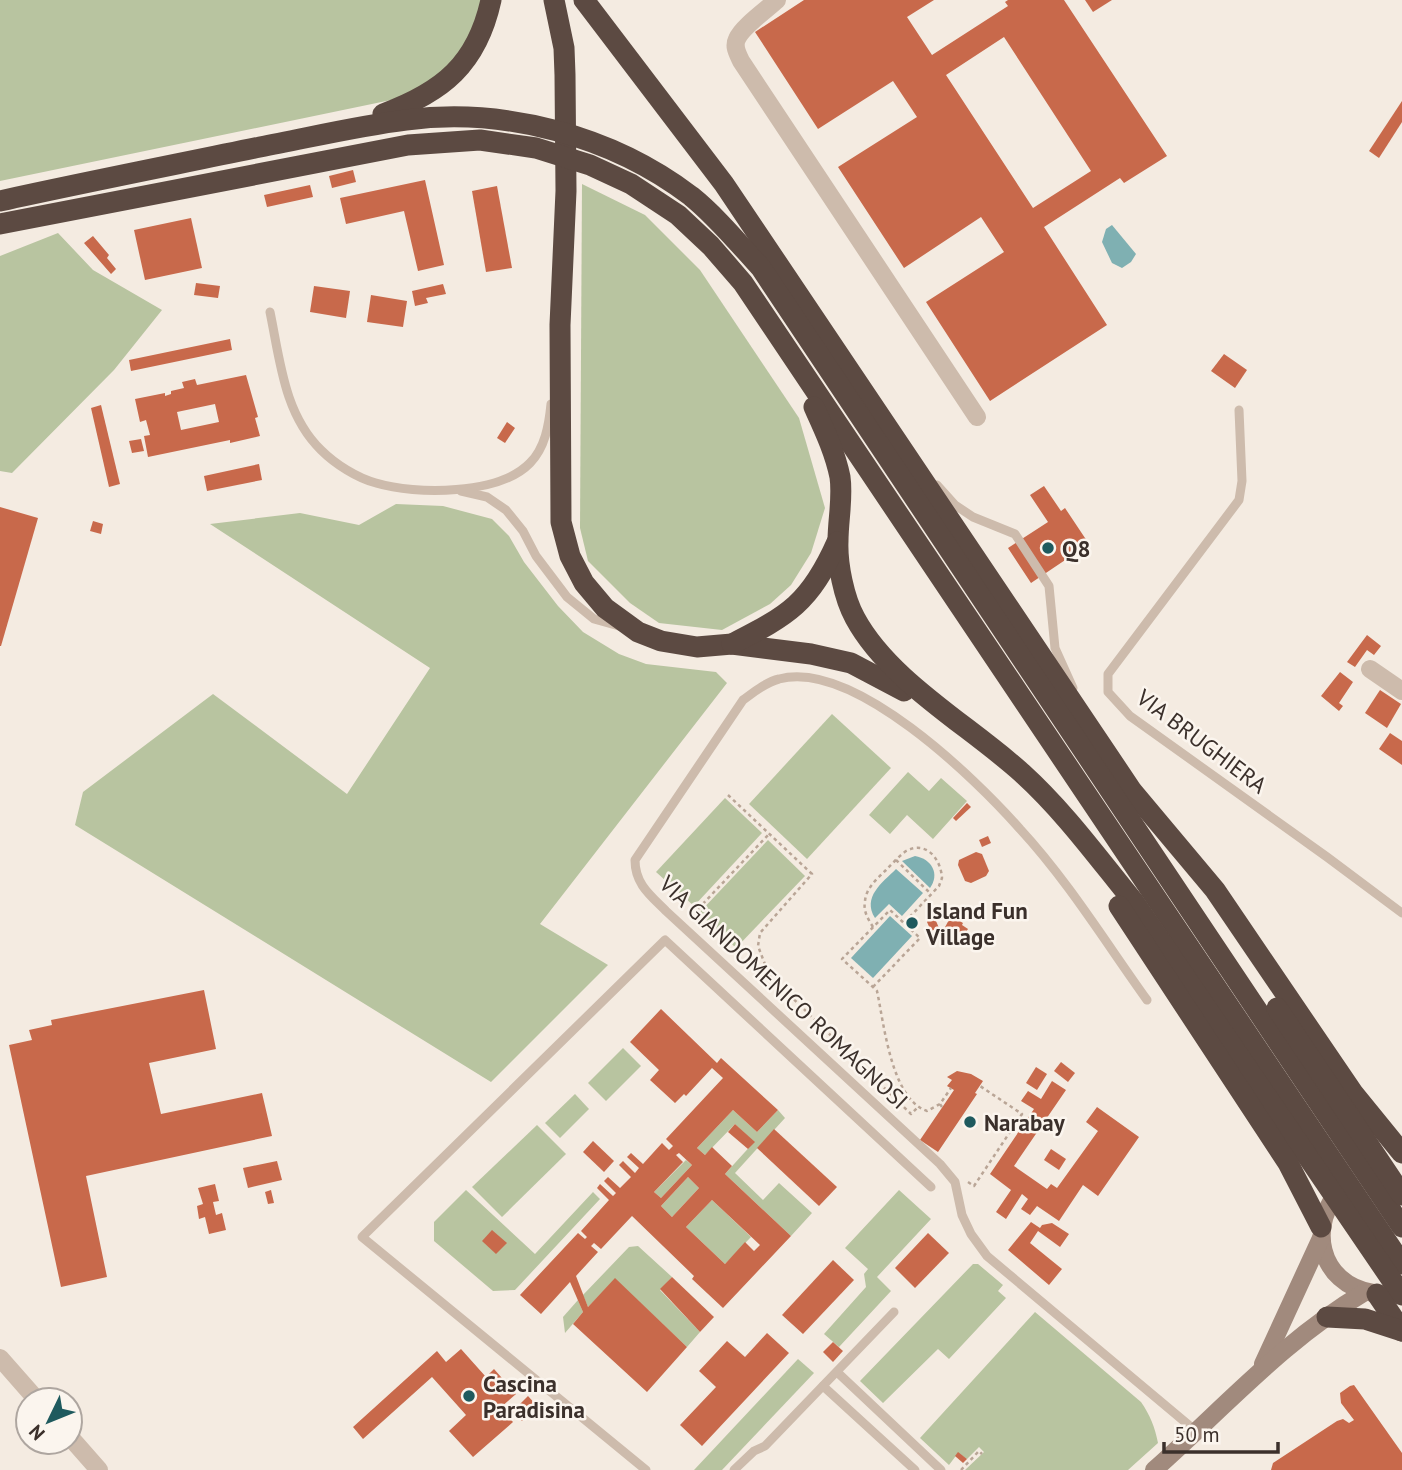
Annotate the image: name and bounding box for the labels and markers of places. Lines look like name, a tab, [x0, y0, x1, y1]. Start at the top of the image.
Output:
place label: Q8	[1062, 534, 1090, 563]
marker: Q8	[1040, 540, 1056, 556]
place label: Island Fun Village	[925, 896, 1028, 951]
marker: Island Fun Village	[904, 915, 920, 931]
place label: Narabay	[984, 1108, 1066, 1137]
marker: Narabay	[962, 1114, 978, 1130]
place label: Cascina Paradisina	[483, 1369, 585, 1424]
marker: Cascina Paradisina	[461, 1388, 477, 1404]

